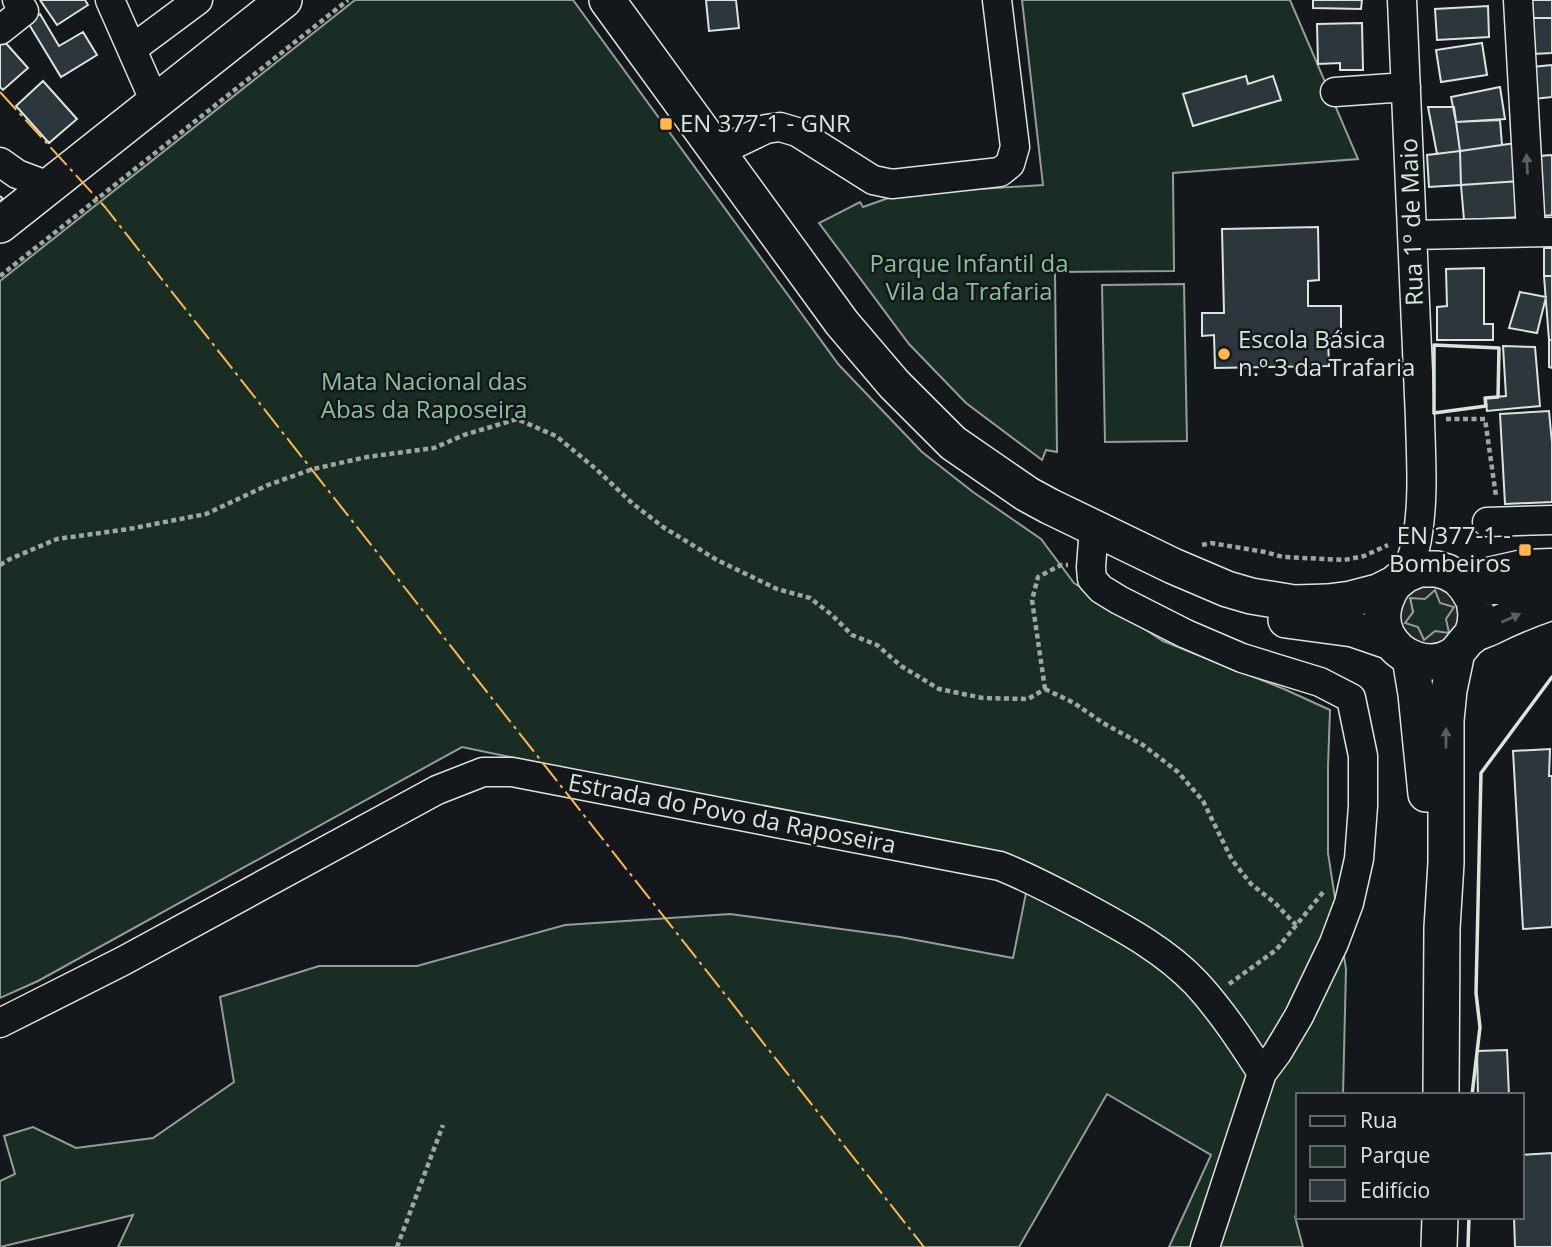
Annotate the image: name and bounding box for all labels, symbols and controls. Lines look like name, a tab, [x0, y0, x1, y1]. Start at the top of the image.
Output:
place label: EN 377-1 - GNR	[680, 106, 851, 139]
marker: EN 377-1 - GNR	[658, 116, 674, 132]
street label: Rua 1º de Maio	[1391, 138, 1430, 306]
one-way arrow	[1522, 153, 1533, 175]
park label: Parque Infantil da Vila da Trafaria	[869, 246, 1069, 307]
place label: Escola Básica n.º 3 da Trafaria	[1238, 322, 1415, 383]
marker: Escola Básica n.º 3 da Trafaria	[1216, 346, 1232, 362]
park label: Mata Nacional das Abas da Raposeira	[321, 364, 527, 425]
place label: EN 377-1 - Bombeiros	[1389, 518, 1511, 579]
marker: EN 377-1 - Bombeiros	[1517, 542, 1533, 558]
one-way arrow	[1501, 612, 1521, 624]
one-way arrow	[1440, 726, 1452, 748]
street label: Estrada do Povo da Raposeira	[566, 765, 899, 861]
legend	[1296, 1093, 1524, 1219]
text: Rua	[1360, 1106, 1398, 1134]
text: Parque	[1360, 1141, 1430, 1169]
text: Edifício	[1360, 1176, 1430, 1204]

